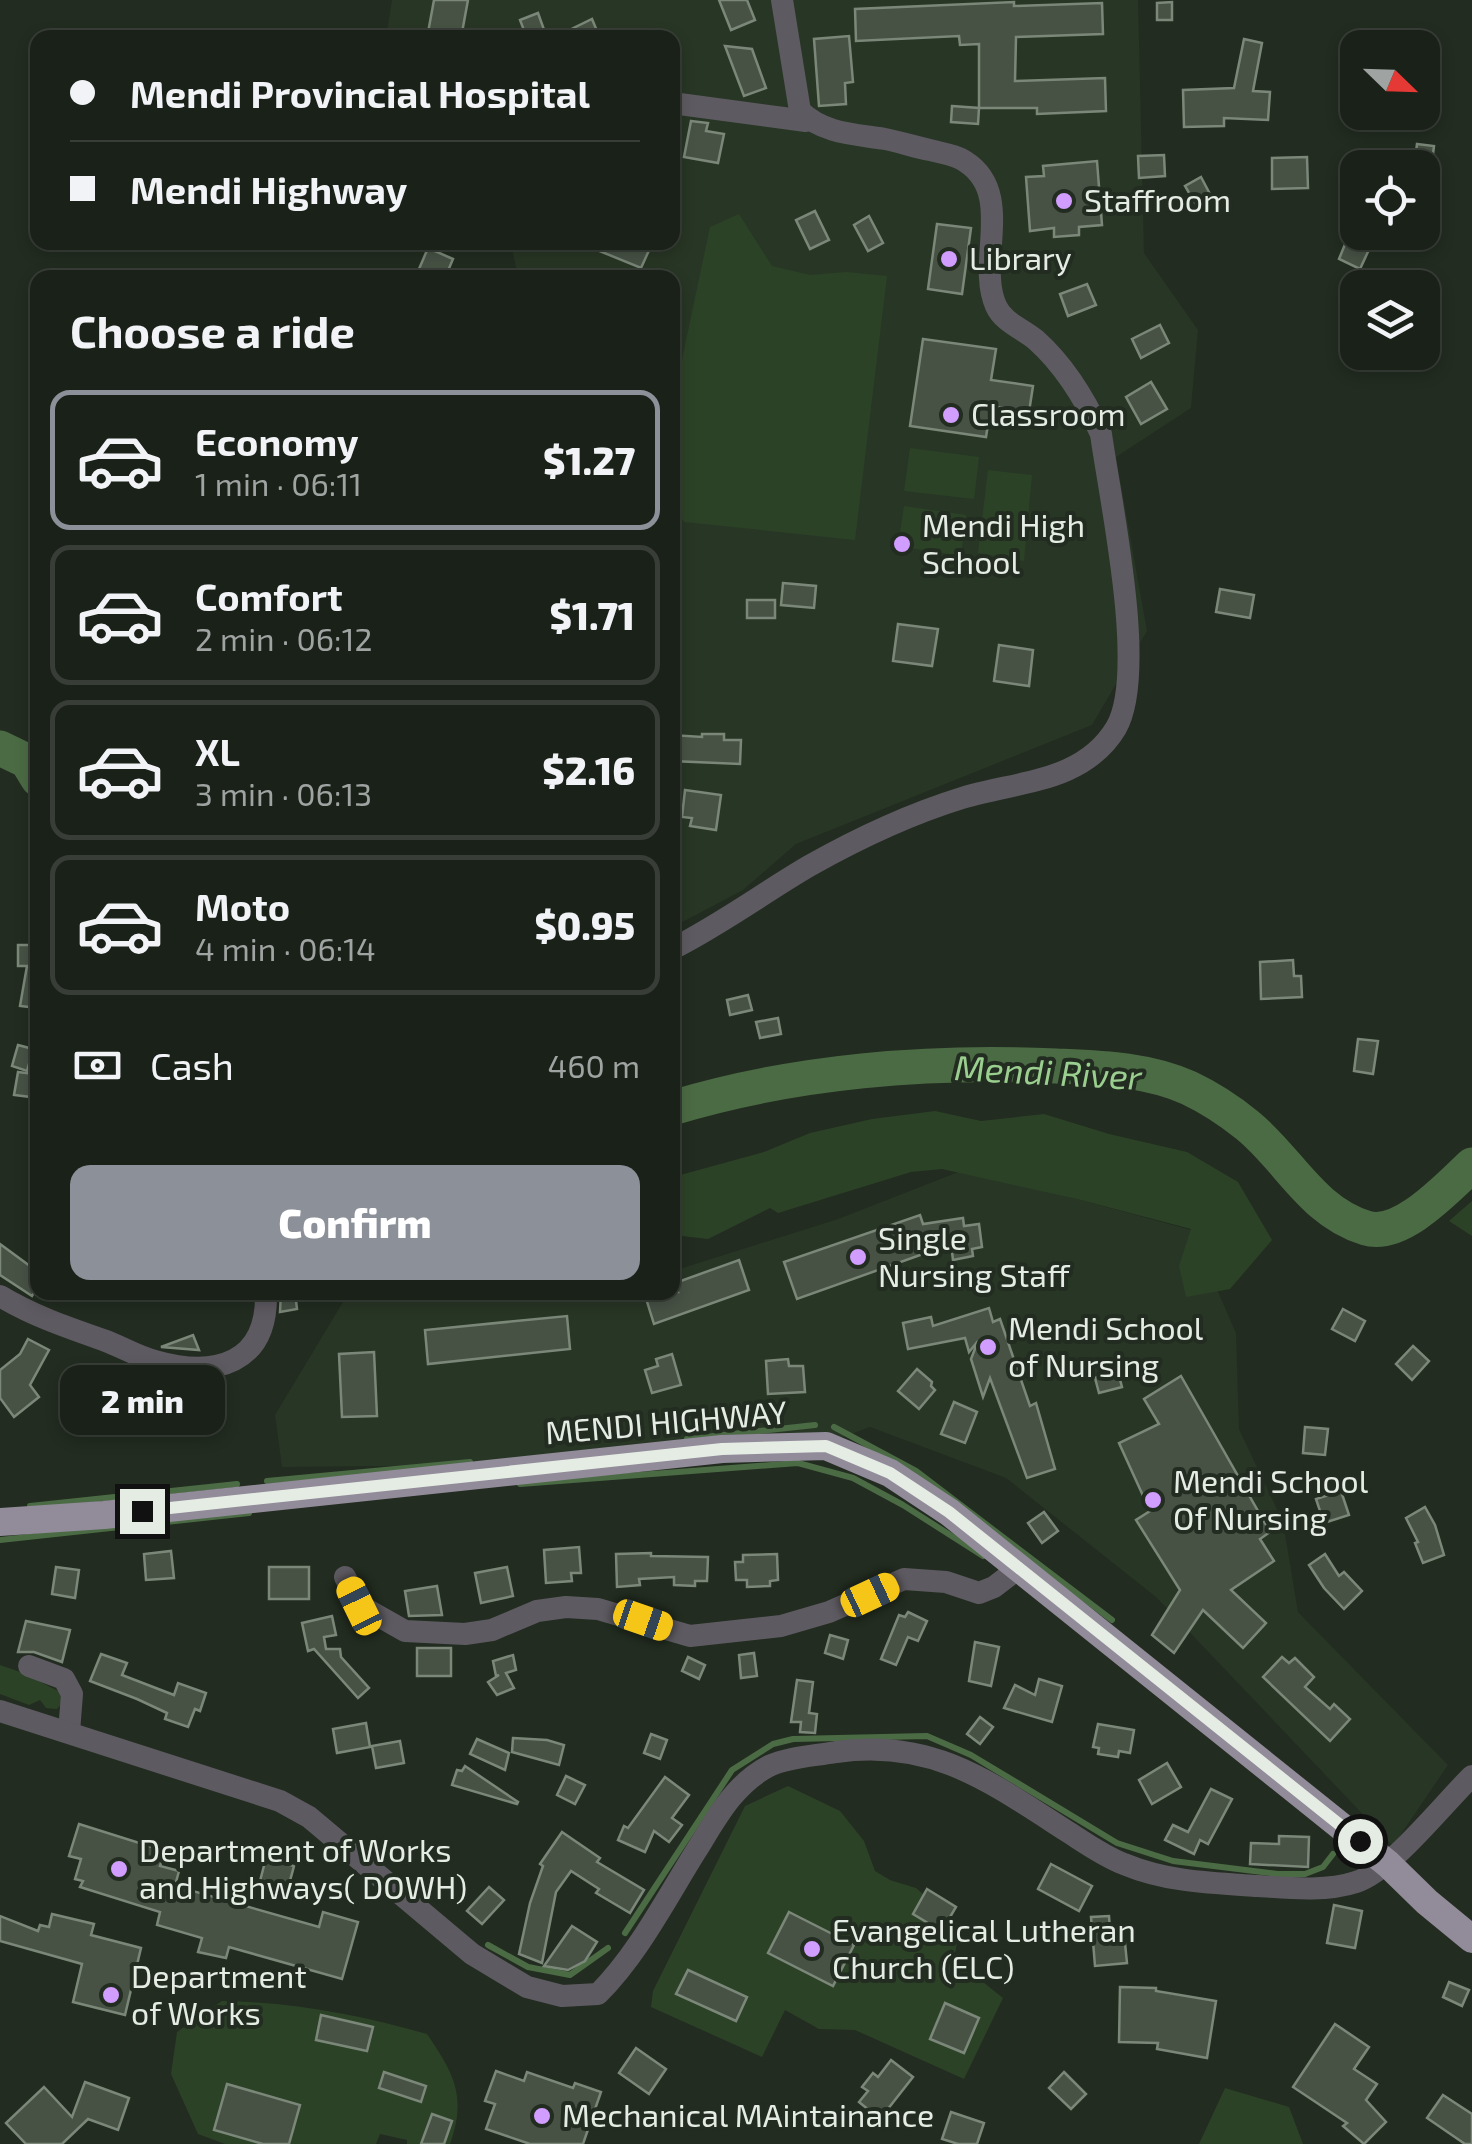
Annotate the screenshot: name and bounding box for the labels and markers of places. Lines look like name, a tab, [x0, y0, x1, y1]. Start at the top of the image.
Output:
place label: Staffroom	[1084, 180, 1231, 218]
marker: Staffroom	[1053, 190, 1075, 212]
place label: Library	[969, 238, 1072, 276]
marker: Library	[938, 248, 960, 270]
place label: Classroom	[971, 394, 1126, 432]
marker: Classroom	[940, 404, 962, 426]
place label: Mendi High School	[922, 505, 1085, 580]
marker: Mendi High School	[891, 533, 913, 555]
place label: Single Nursing Staff	[878, 1218, 1071, 1293]
marker: Single Nursing Staff	[847, 1246, 869, 1268]
place label: Mendi School of Nursing	[1008, 1308, 1204, 1383]
marker: Mendi School of Nursing	[977, 1336, 999, 1358]
place label: Mendi School Of Nursing	[1173, 1461, 1369, 1536]
marker: Mendi School Of Nursing	[1142, 1489, 1164, 1511]
place label: Department of Works and Highways( DOWH)	[139, 1830, 467, 1905]
marker: Department of Works and Highways( DOWH)	[108, 1858, 130, 1880]
place label: Evangelical Lutheran Church (ELC)	[832, 1910, 1136, 1985]
marker: Evangelical Lutheran Church (ELC)	[801, 1938, 823, 1960]
place label: Department of Works	[131, 1956, 307, 2031]
marker: Department of Works	[100, 1984, 122, 2006]
place label: Mechanical MAintainance	[562, 2095, 934, 2133]
marker: Mechanical MAintainance	[531, 2105, 553, 2127]

